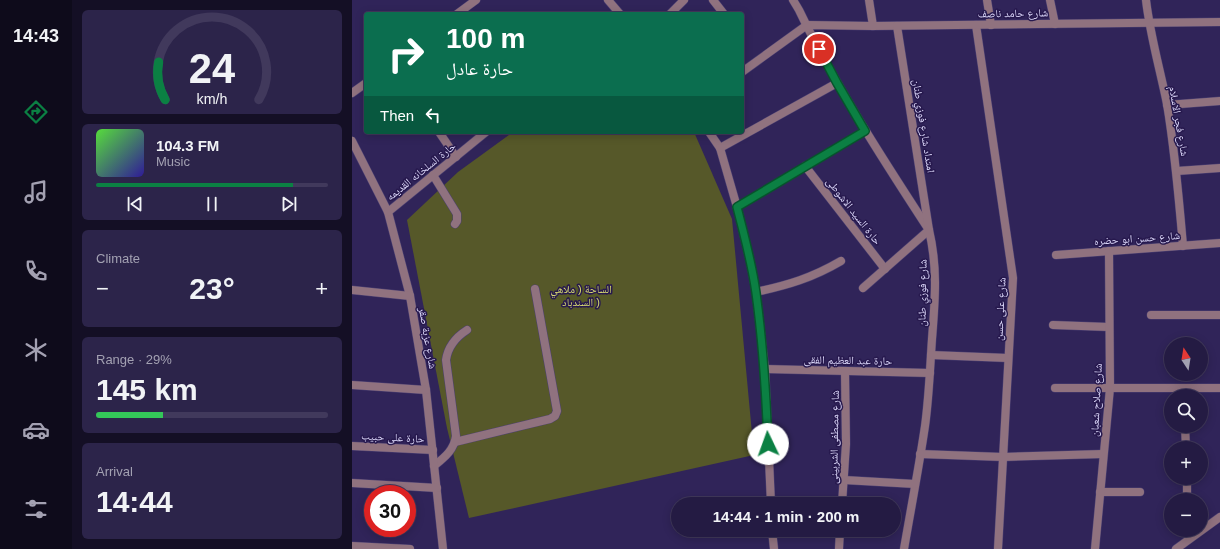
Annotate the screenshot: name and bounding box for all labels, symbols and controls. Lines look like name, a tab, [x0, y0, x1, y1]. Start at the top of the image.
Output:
street label: شارع حامد ناصف	[978, 6, 1048, 21]
text: 100 m	[446, 23, 525, 54]
text: 14:43	[13, 26, 59, 46]
icon: right	[380, 28, 432, 80]
pin	[802, 32, 836, 66]
icon: arrive	[808, 38, 830, 60]
text: 24	[189, 45, 235, 92]
text: حارة عادل	[446, 59, 513, 79]
street label: امتداد شارع فوزي طنان	[908, 78, 937, 174]
street label: شارع فجر الاسلام	[1166, 85, 1191, 157]
text: km/h	[197, 91, 228, 107]
icon: directions	[22, 98, 50, 126]
icon: left	[422, 104, 444, 126]
text: Then	[380, 107, 414, 124]
text: 104.3 FM	[156, 137, 219, 154]
street label: حارة السلخانه القديمه	[384, 139, 458, 203]
text: Music	[156, 154, 190, 169]
street label: حارة السيد الاشوطى	[823, 175, 884, 247]
icon: music	[22, 178, 50, 206]
icon: previous	[124, 193, 146, 215]
icon: pause	[201, 193, 223, 215]
icon: next	[278, 193, 300, 215]
street label: شارع حسن ابو حضره	[1094, 229, 1180, 248]
text: Climate	[96, 251, 140, 266]
icon: phone	[22, 257, 50, 285]
street label: شارع فوزي طنان	[915, 259, 931, 327]
text: 23°	[189, 272, 235, 305]
text: −	[96, 276, 109, 301]
text: +	[315, 276, 328, 301]
street label: شارع على حسن	[992, 277, 1009, 341]
park label: الساحة ( ملاهي السندباد )	[550, 283, 612, 308]
street label: شارع عزبة صقر	[416, 305, 439, 370]
icon: climate	[22, 336, 50, 364]
north arrow	[1164, 337, 1208, 381]
map controls	[1164, 337, 1208, 537]
text: Range · 29%	[96, 352, 172, 367]
street label: حارة عبد العظيم الفقى	[803, 353, 893, 369]
street label: شارع صلاح شعبان	[1088, 363, 1105, 437]
text: 145 km	[96, 373, 198, 406]
button: search	[1164, 389, 1208, 433]
street label: شارع مصطفى الشربينى	[827, 390, 842, 484]
icon: car	[22, 416, 50, 444]
position arrow	[747, 423, 789, 465]
street label: حارة على حبيب	[361, 429, 425, 446]
button: +	[1164, 441, 1208, 485]
text: Arrival	[96, 464, 133, 479]
text: 14:44	[96, 485, 173, 518]
speed limit sign: 30	[364, 485, 416, 537]
button: −	[1164, 493, 1208, 537]
icon: filters	[22, 495, 50, 523]
text: 14:44 · 1 min · 200 m	[713, 508, 859, 525]

